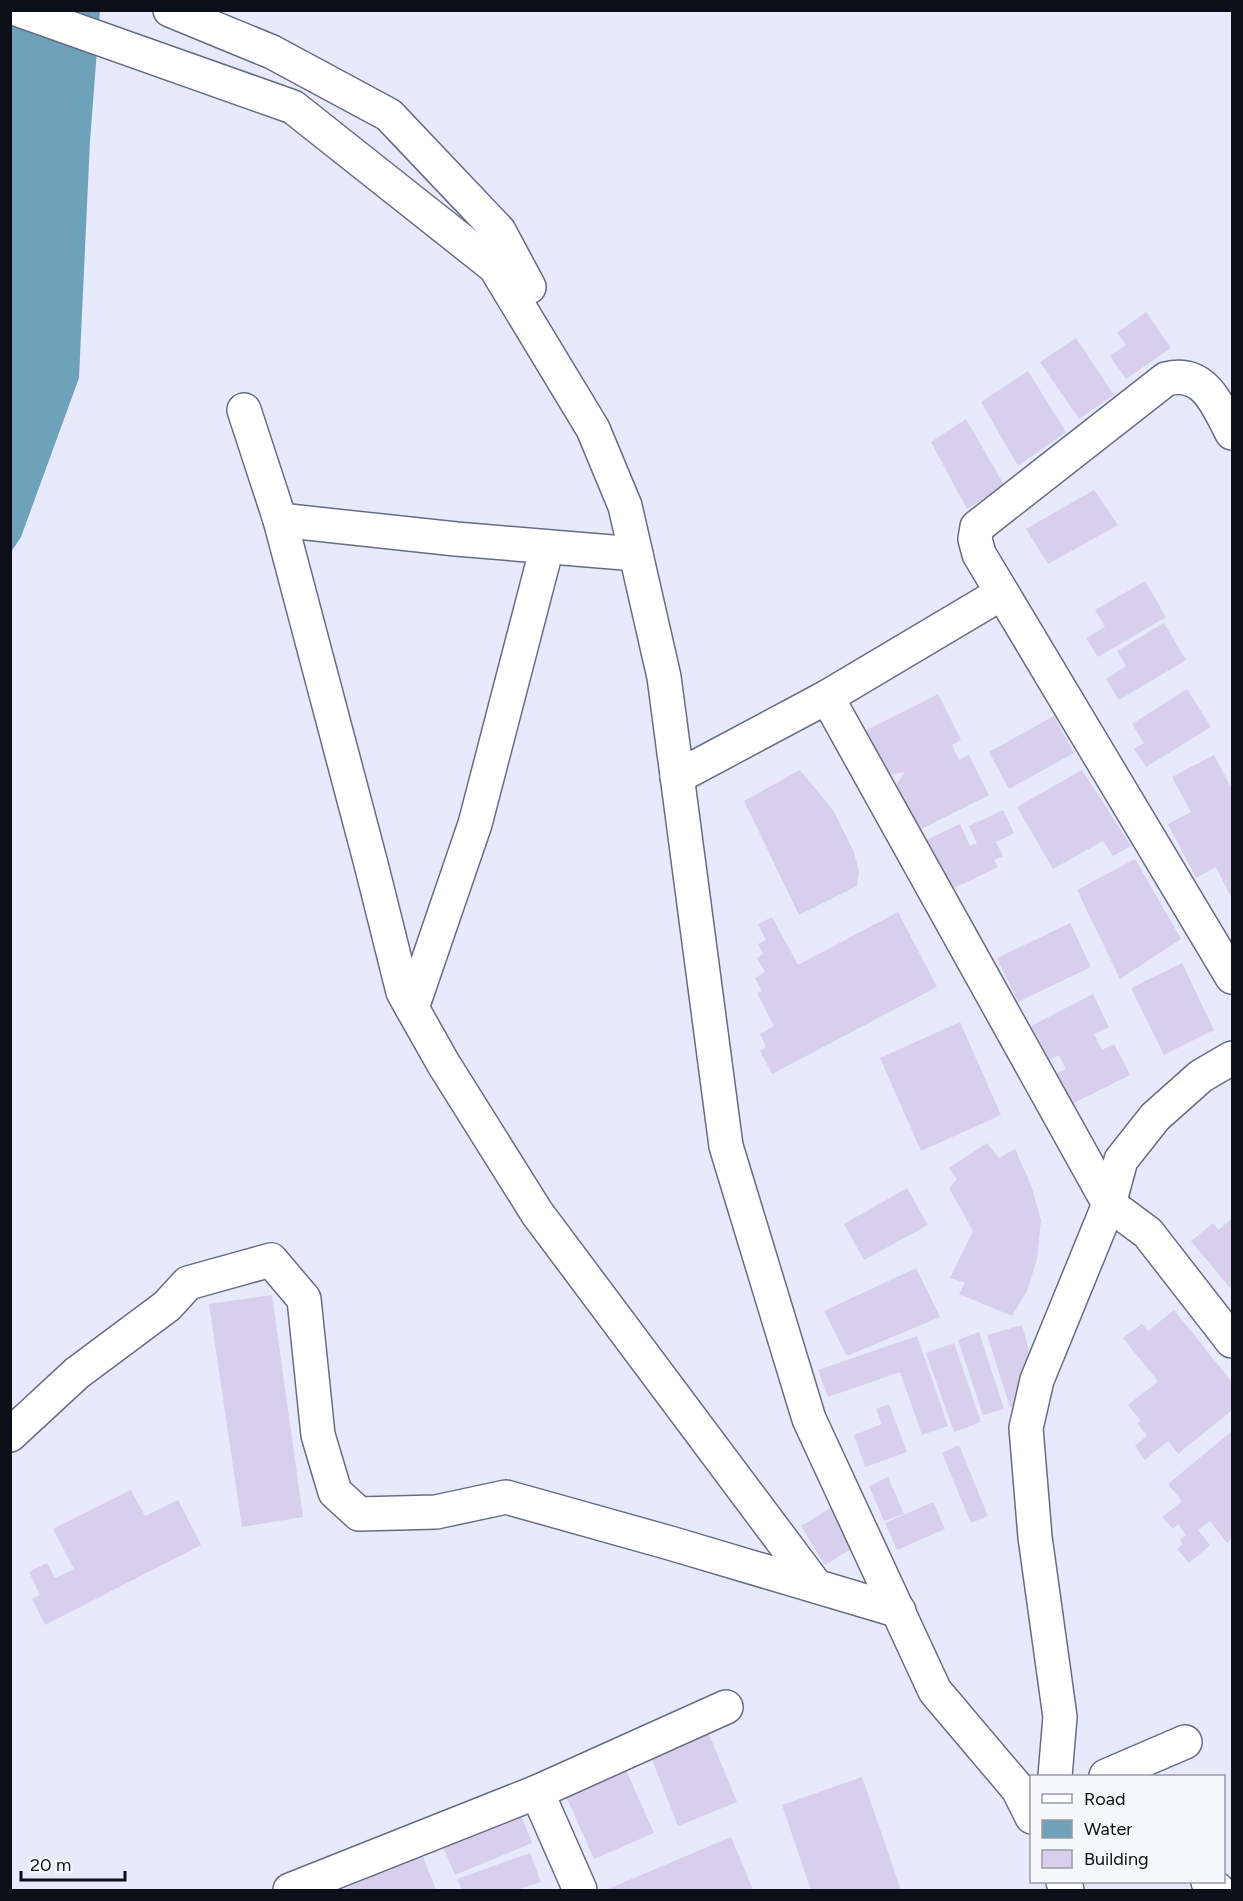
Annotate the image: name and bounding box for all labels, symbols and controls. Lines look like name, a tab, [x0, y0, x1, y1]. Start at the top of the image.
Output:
legend	[1030, 1775, 1225, 1883]
text: Road	[1084, 1788, 1125, 1810]
text: Water	[1084, 1818, 1132, 1840]
scale bar	[21, 1844, 124, 1882]
text: Building	[1084, 1848, 1149, 1870]
text: 20 m	[30, 1854, 71, 1876]

